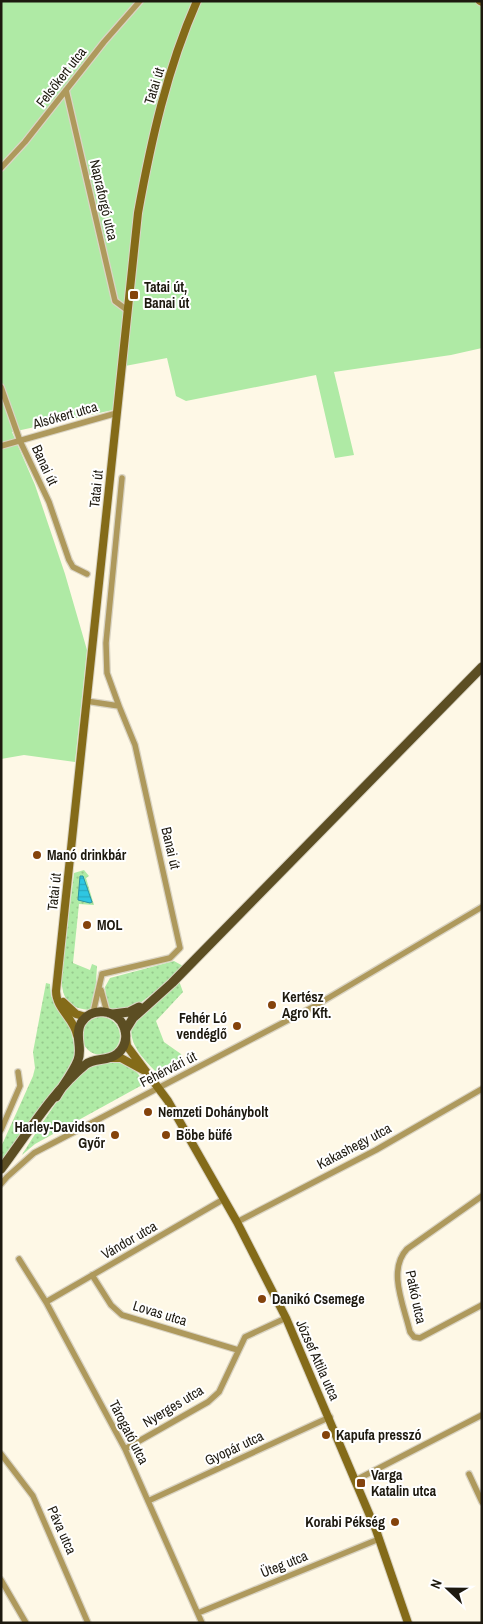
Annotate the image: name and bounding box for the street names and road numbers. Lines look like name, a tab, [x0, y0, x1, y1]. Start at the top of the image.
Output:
street label: Felsőkert utca	[32, 43, 90, 111]
street label: Tatai út	[140, 65, 168, 107]
street label: Napraforgó utca	[86, 158, 122, 243]
street label: Alsókert utca	[30, 397, 100, 433]
street label: Banai út	[28, 442, 62, 488]
street label: Tatai út	[85, 469, 107, 509]
street label: Banai út	[157, 825, 185, 871]
street label: Tatai út	[43, 872, 65, 912]
street label: Fehérvári út	[137, 1047, 199, 1091]
street label: Kakashegy utca	[314, 1119, 395, 1173]
street label: Vándor utca	[98, 1217, 160, 1263]
street label: Patkó utca	[402, 1269, 431, 1326]
street label: Lovas utca	[131, 1296, 190, 1330]
street label: József Attila utca	[292, 1317, 344, 1404]
street label: Nyerges utca	[139, 1381, 207, 1431]
street label: Tárogató utca	[105, 1397, 153, 1468]
street label: Gyopár utca	[202, 1426, 267, 1469]
street label: Páva utca	[43, 1503, 81, 1558]
street label: Üteg utca	[258, 1546, 311, 1582]

